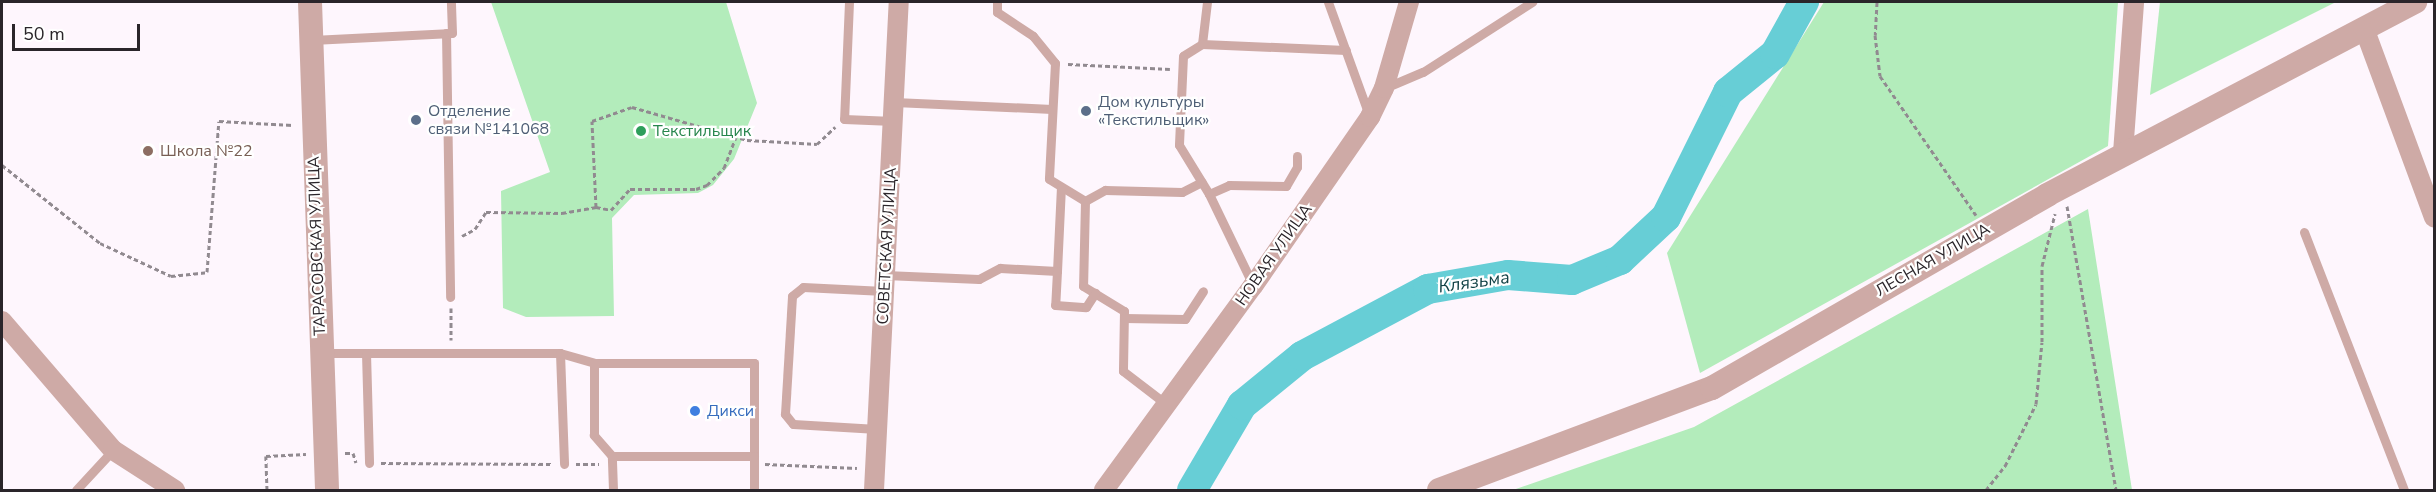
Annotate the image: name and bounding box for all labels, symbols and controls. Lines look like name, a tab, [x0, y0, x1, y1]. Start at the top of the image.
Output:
scale bar	[15, 12, 142, 50]
text: 50 m	[23, 22, 65, 46]
place label: Дом культуры «Текстильщик»	[1098, 92, 1209, 130]
place label: Отделение связи №141068	[428, 101, 549, 139]
marker: Дом культуры «Текстильщик»	[1079, 104, 1093, 118]
marker: Отделение связи №141068	[409, 113, 423, 127]
place label: Текстильщик	[653, 121, 751, 141]
marker: Текстильщик	[634, 124, 648, 138]
place label: Школа №22	[160, 141, 253, 161]
marker: Школа №22	[141, 144, 155, 158]
street label: ТАРАСОВСКАЯ УЛИЦА	[304, 156, 330, 336]
street label: СОВЕТСКАЯ УЛИЦА	[873, 167, 901, 325]
street label: НОВАЯ УЛИЦА	[1232, 200, 1316, 310]
street label: ЛЕСНАЯ УЛИЦА	[1872, 219, 1994, 301]
water label: Клязьма	[1437, 266, 1511, 298]
place label: Дикси	[707, 401, 754, 421]
marker: Дикси	[688, 404, 702, 418]

